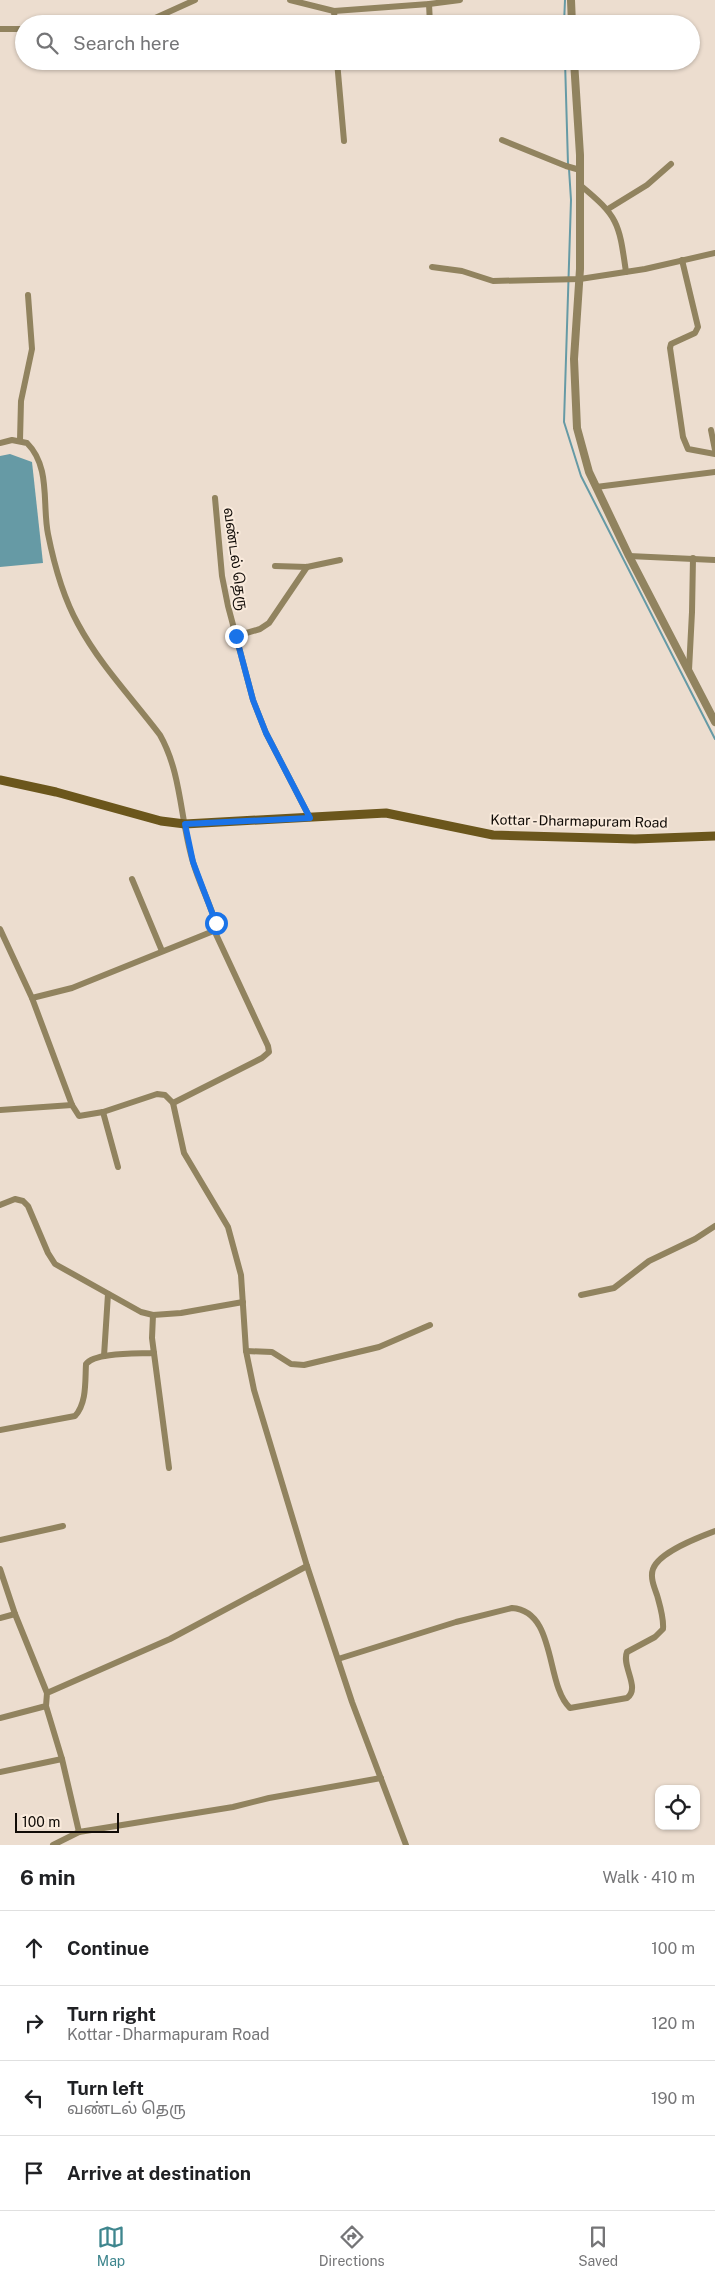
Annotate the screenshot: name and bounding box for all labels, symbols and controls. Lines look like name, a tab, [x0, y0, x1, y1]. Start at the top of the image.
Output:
search box	[15, 15, 700, 70]
icon: search	[33, 29, 61, 57]
text: Search here	[73, 32, 180, 54]
street label: வண்டல் தெரு	[219, 506, 251, 612]
route end	[225, 625, 248, 648]
street label: Kottar - Dharmapuram Road	[490, 811, 668, 831]
route start	[205, 912, 228, 935]
map controls	[655, 1785, 700, 1830]
button: locate	[655, 1785, 700, 1830]
scale bar	[15, 1810, 119, 1833]
text: 100 m	[22, 1814, 60, 1830]
text: 6 min	[20, 1865, 76, 1890]
text: Walk · 410 m	[602, 1868, 695, 1887]
icon: ahead	[20, 1934, 48, 1962]
text: Continue	[67, 1937, 149, 1959]
text: 100 m	[651, 1939, 695, 1958]
text: Turn right	[67, 2003, 156, 2025]
icon: right	[20, 2009, 48, 2037]
text: 120 m	[651, 2014, 695, 2033]
text: Kottar - Dharmapuram Road	[67, 2025, 270, 2044]
text: Turn left	[67, 2077, 144, 2099]
icon: left	[20, 2084, 48, 2112]
text: 190 m	[651, 2089, 695, 2108]
text: வண்டல் தெரு	[67, 2099, 186, 2118]
icon: arrive	[20, 2159, 48, 2187]
text: Arrive at destination	[67, 2162, 251, 2184]
tab: Map	[97, 2223, 125, 2269]
tab: Directions	[319, 2223, 385, 2269]
tab: Saved	[578, 2223, 618, 2269]

